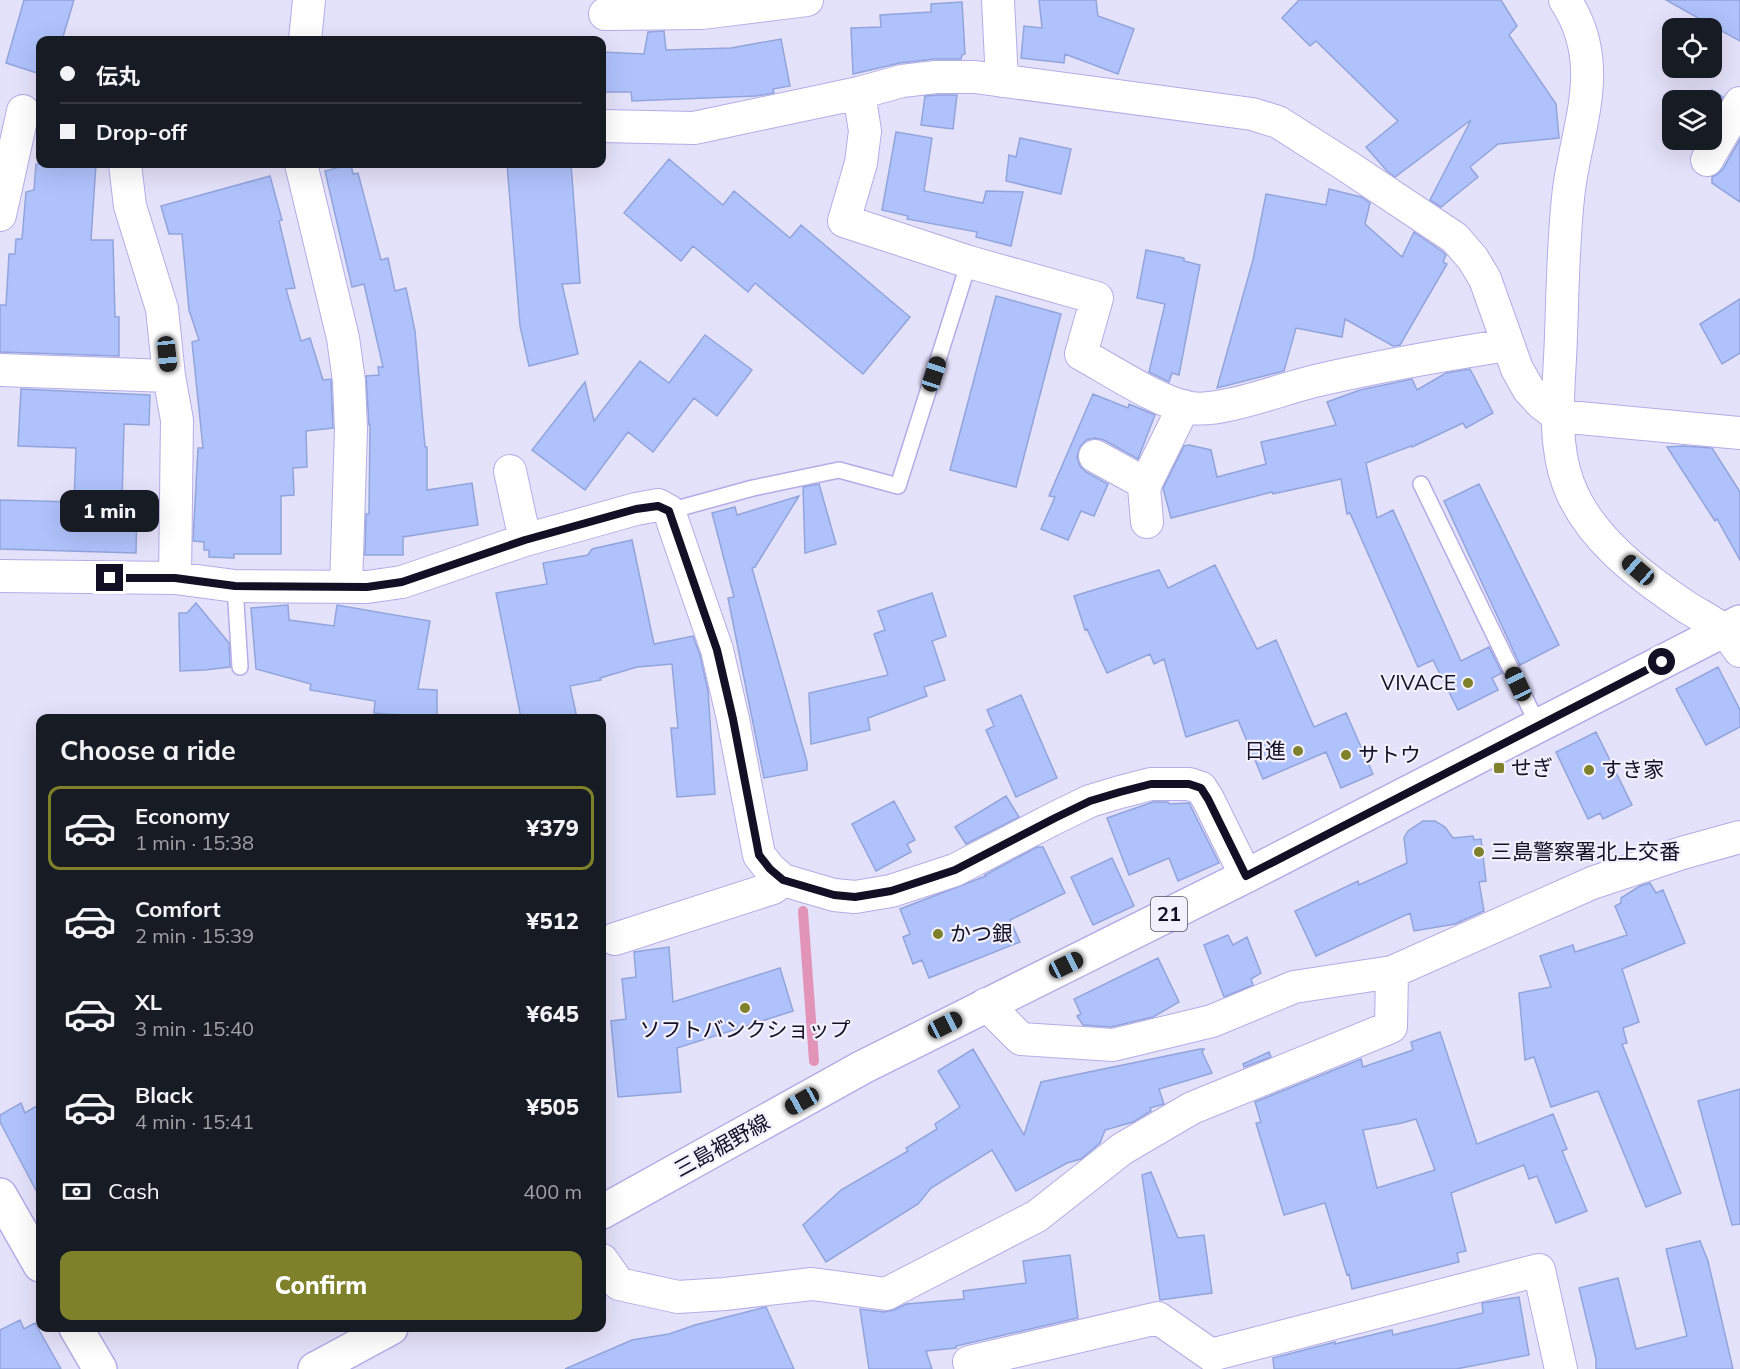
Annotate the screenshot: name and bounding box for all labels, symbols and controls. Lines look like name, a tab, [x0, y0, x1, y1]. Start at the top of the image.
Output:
map controls	[1662, 18, 1722, 150]
button: locate	[1662, 18, 1722, 78]
text: 伝丸	[96, 62, 140, 90]
button: layers	[1662, 90, 1722, 150]
text: Drop-off	[96, 118, 187, 146]
car	[156, 335, 178, 373]
car	[920, 354, 948, 394]
callout: 1 min	[60, 491, 160, 533]
text: 1 min	[83, 498, 136, 523]
car	[1619, 551, 1657, 589]
route end	[96, 564, 123, 591]
route start	[1648, 648, 1675, 675]
car	[1502, 664, 1534, 704]
place label: VIVACE	[1381, 669, 1456, 695]
marker: VIVACE	[1461, 676, 1475, 690]
text: Choose a ride	[60, 733, 236, 767]
place label: 日進	[1244, 737, 1286, 763]
place label: サトウ	[1358, 741, 1421, 767]
marker: 日進	[1291, 744, 1305, 758]
marker: サトウ	[1339, 748, 1353, 762]
place label: せぎ	[1511, 754, 1553, 780]
place label: すき家	[1601, 756, 1664, 782]
marker: せぎ	[1492, 761, 1506, 775]
marker: すき家	[1582, 763, 1596, 777]
icon: car	[63, 801, 117, 855]
text: Economy	[135, 802, 230, 830]
text: ¥379	[526, 814, 579, 842]
text: 1 min · 15:38	[135, 830, 254, 855]
place label: 三島警察署北上交番	[1491, 838, 1680, 864]
marker: 三島警察署北上交番	[1472, 845, 1486, 859]
icon: car	[63, 894, 117, 948]
text: Comfort	[135, 895, 221, 923]
road number: 21	[1151, 897, 1187, 931]
text: ¥512	[526, 907, 579, 935]
place label: かつ銀	[950, 920, 1013, 946]
text: 2 min · 15:39	[135, 923, 254, 948]
marker: かつ銀	[931, 927, 945, 941]
car	[1046, 949, 1086, 981]
icon: car	[63, 987, 117, 1041]
text: XL	[135, 988, 162, 1016]
text: ¥645	[526, 1000, 579, 1028]
marker: ソフトバンクショップ	[738, 1001, 752, 1015]
car	[925, 1009, 965, 1041]
text: 3 min · 15:40	[135, 1016, 254, 1041]
place label: ソフトバンクショップ	[639, 1016, 851, 1042]
icon: car	[63, 1080, 117, 1134]
text: Black	[135, 1081, 193, 1109]
car	[782, 1084, 822, 1118]
text: ¥505	[526, 1093, 579, 1121]
street label: 三島裾野線	[669, 1108, 774, 1182]
text: 4 min · 15:41	[135, 1109, 254, 1134]
icon: cash	[60, 1175, 93, 1208]
text: Cash	[108, 1177, 160, 1205]
text: 400 m	[523, 1179, 582, 1204]
button: Confirm	[60, 1251, 582, 1320]

